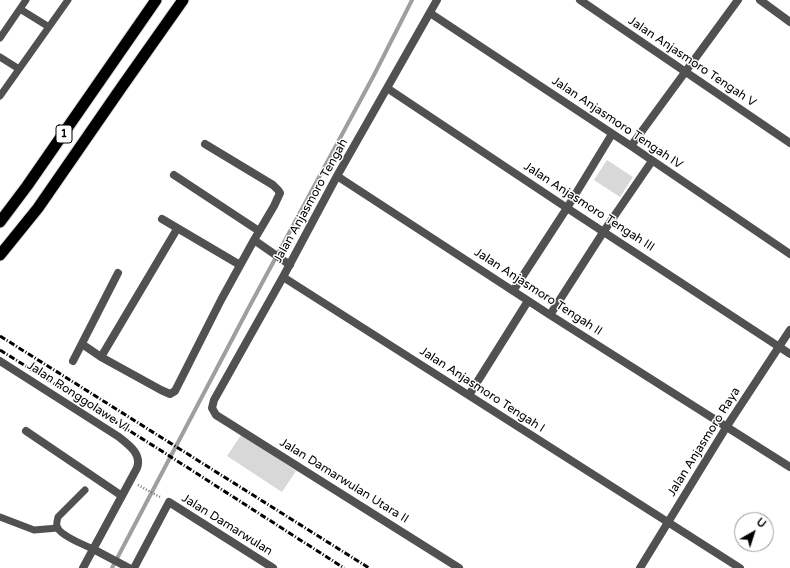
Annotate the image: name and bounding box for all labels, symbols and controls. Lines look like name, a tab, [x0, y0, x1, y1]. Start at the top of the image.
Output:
street label: Jalan Anjasmoro Tengah V	[625, 14, 759, 110]
street label: Jalan Anjasmoro Tengah IV	[549, 74, 685, 172]
road number: 1	[56, 125, 72, 143]
street label: Jalan Anjasmoro Tengah	[271, 136, 351, 266]
street label: Jalan Anjasmoro Tengah III	[521, 159, 657, 255]
street label: Jalan Anjasmoro Tengah II	[471, 245, 605, 339]
street label: Jalan Anjasmoro Tengah I	[417, 344, 547, 436]
street label: Jalan Ronggolawe VI	[24, 359, 132, 435]
street label: Jalan Anjasmoro Raya	[665, 385, 743, 499]
street label: Jalan Damarwulan Utara II	[277, 435, 411, 527]
street label: Jalan Damarwulan	[179, 491, 275, 559]
north arrow	[734, 512, 774, 552]
text: U	[754, 515, 769, 531]

